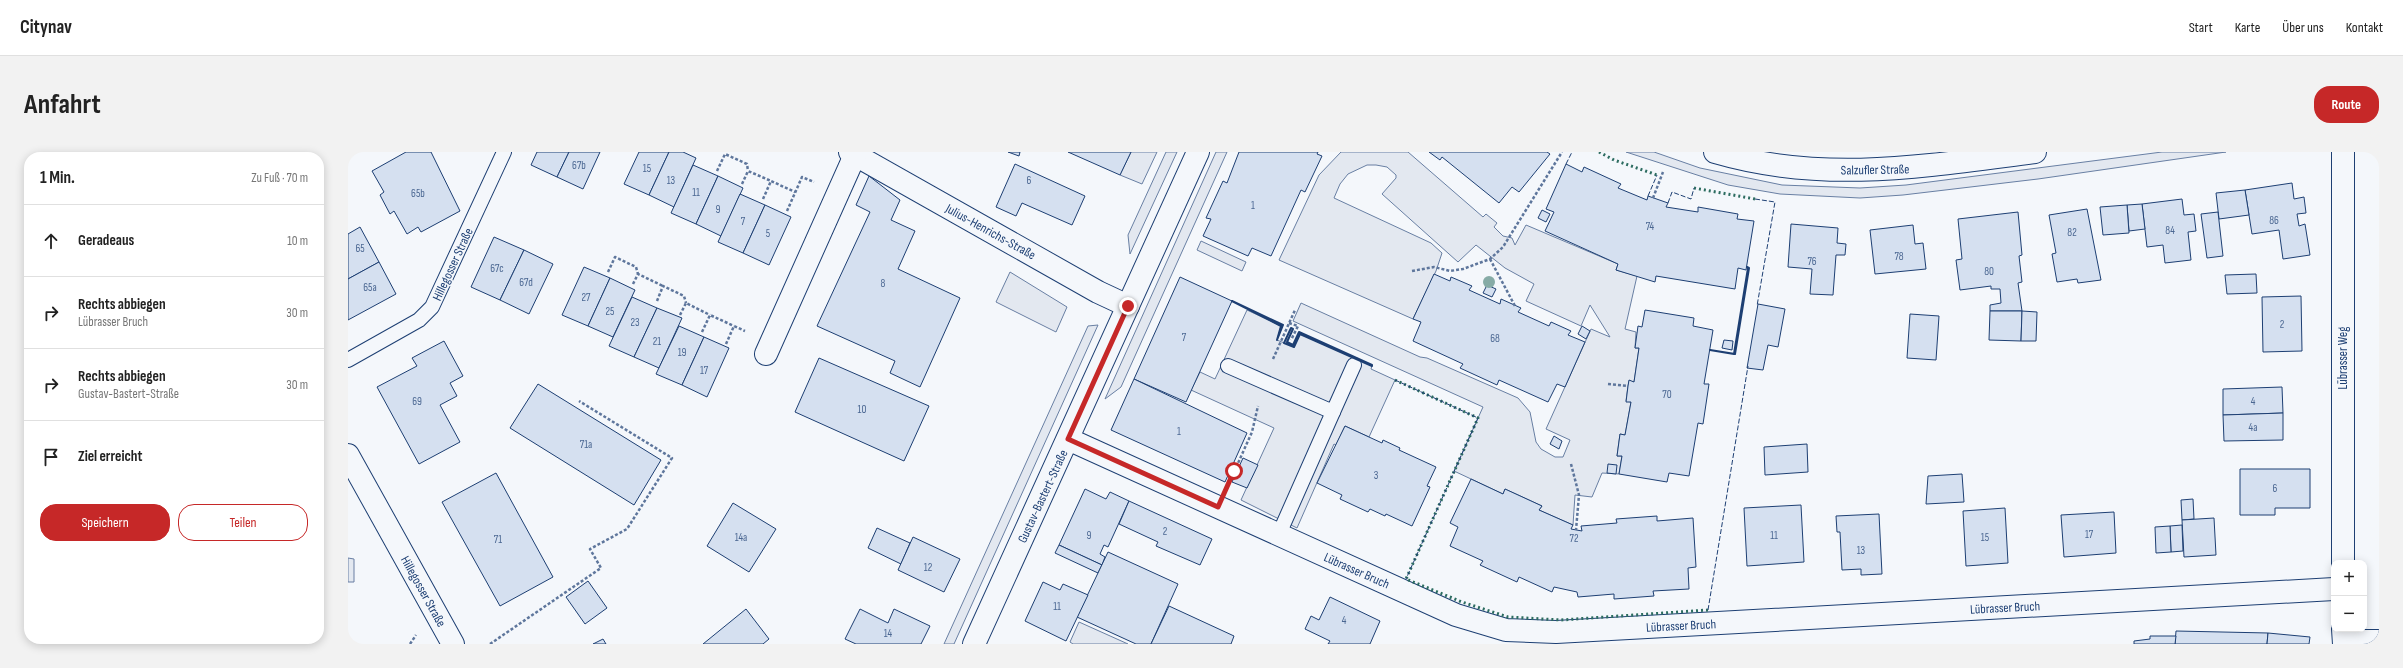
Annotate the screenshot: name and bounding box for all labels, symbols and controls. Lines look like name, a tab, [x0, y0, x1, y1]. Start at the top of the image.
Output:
text: Citynav	[20, 16, 72, 39]
text: Start	[2189, 19, 2213, 36]
text: Karte	[2235, 19, 2260, 36]
text: Über uns	[2282, 19, 2324, 36]
text: Kontakt	[2346, 19, 2383, 36]
button: Route	[2314, 86, 2379, 123]
text: Anfahrt	[24, 88, 101, 121]
house number: 67b	[572, 159, 586, 172]
street label: Salzufler Straße	[1841, 161, 1909, 179]
house number: 15	[643, 162, 651, 175]
text: 1 Min.	[40, 168, 75, 188]
text: Zu Fuß · 70 m	[251, 170, 308, 186]
house number: 13	[667, 174, 676, 187]
house number: 6	[1027, 174, 1032, 187]
house number: 11	[692, 186, 700, 199]
house number: 65b	[411, 187, 425, 200]
house number: 1	[1251, 199, 1255, 212]
street label: Julius-Henrichs-Straße	[942, 200, 1038, 263]
house number: 9	[716, 203, 721, 216]
house number: 86	[2269, 214, 2279, 227]
house number: 7	[741, 215, 746, 228]
house number: 74	[1646, 220, 1655, 233]
house number: 84	[2165, 224, 2175, 237]
street label: Hillegosser Straße	[429, 225, 477, 303]
house number: 82	[2067, 226, 2077, 239]
house number: 5	[766, 227, 770, 240]
icon: ahead	[40, 230, 62, 252]
text: Geradeaus	[78, 231, 134, 250]
text: 10 m	[287, 233, 308, 249]
house number: 65	[355, 242, 365, 255]
house number: 78	[1894, 250, 1904, 263]
house number: 76	[1807, 255, 1817, 268]
house number: 67c	[490, 262, 504, 275]
house number: 80	[1984, 265, 1994, 278]
house number: 67d	[519, 276, 533, 289]
house number: 8	[881, 277, 886, 290]
house number: 65a	[363, 281, 377, 294]
house number: 27	[582, 291, 591, 304]
text: Rechts abbiegen	[78, 295, 166, 314]
route end	[1119, 297, 1137, 315]
icon: right	[40, 302, 62, 324]
text: 30 m	[286, 305, 308, 321]
house number: 25	[606, 305, 614, 318]
text: Lübrasser Bruch	[78, 314, 148, 330]
house number: 23	[630, 316, 640, 329]
house number: 2	[2280, 318, 2285, 331]
street label: Lübrasser Weg	[2335, 326, 2351, 390]
house number: 7	[1182, 331, 1187, 344]
house number: 68	[1490, 332, 1500, 345]
house number: 21	[653, 335, 661, 348]
house number: 19	[678, 346, 686, 359]
house number: 17	[700, 364, 709, 377]
text: Rechts abbiegen	[78, 367, 166, 386]
icon: right	[40, 374, 62, 396]
text: 30 m	[286, 377, 308, 393]
text: Gustav-Bastert-Straße	[78, 386, 179, 402]
house number: 70	[1662, 388, 1672, 401]
house number: 69	[412, 395, 422, 408]
house number: 4	[2251, 395, 2256, 408]
house number: 10	[858, 403, 866, 416]
house number: 4a	[2249, 421, 2257, 434]
house number: 1	[1177, 425, 1181, 438]
house number: 71a	[580, 438, 592, 451]
icon: arrive	[40, 446, 62, 468]
text: Ziel erreicht	[78, 447, 142, 466]
street label: Gustav-Bastert-Straße	[1014, 447, 1071, 546]
route start	[1225, 462, 1243, 480]
house number: 3	[1374, 469, 1379, 482]
house number: 6	[2273, 482, 2278, 495]
button: Speichern	[40, 504, 170, 541]
button: Teilen	[178, 504, 308, 541]
house number: 2	[1163, 525, 1168, 538]
house number: 17	[2085, 528, 2094, 541]
house number: 9	[1087, 529, 1092, 542]
house number: 11	[1770, 529, 1778, 542]
house number: 14a	[735, 531, 747, 544]
house number: 15	[1981, 531, 1989, 544]
house number: 72	[1570, 532, 1579, 545]
house number: 71	[494, 533, 502, 546]
house number: 13	[1857, 544, 1866, 557]
street label: Lübrasser Bruch	[1321, 549, 1392, 592]
street label: Hillegosser Straße	[397, 553, 449, 630]
map controls	[2331, 560, 2367, 632]
button: +	[2331, 560, 2367, 596]
house number: 12	[924, 561, 933, 574]
button: −	[2331, 596, 2367, 632]
street label: Lübrasser Bruch	[1970, 598, 2040, 618]
house number: 11	[1053, 600, 1061, 613]
house number: 4	[1342, 614, 1347, 627]
street label: Lübrasser Bruch	[1646, 616, 1716, 636]
house number: 14	[884, 627, 893, 640]

